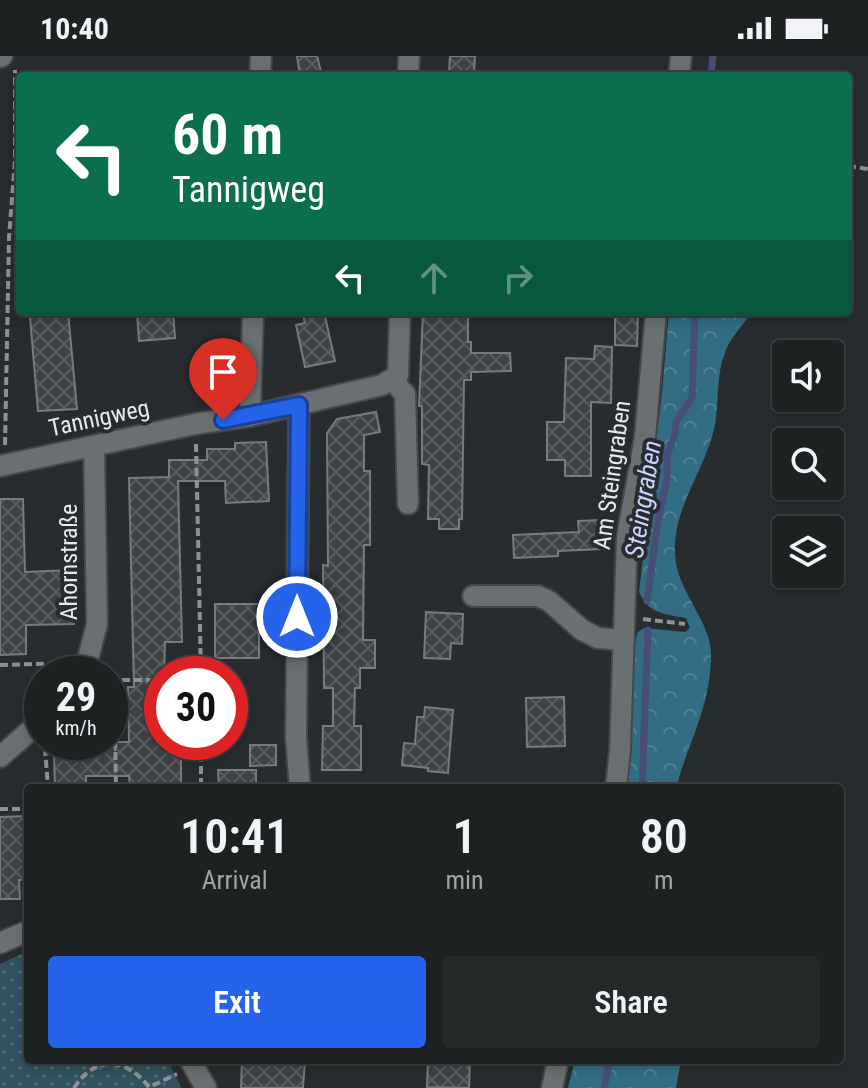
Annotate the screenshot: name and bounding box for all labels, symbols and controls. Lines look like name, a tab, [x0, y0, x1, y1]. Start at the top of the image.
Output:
text: 10:40	[40, 11, 109, 46]
text: 60 m	[172, 102, 283, 168]
icon: left	[40, 104, 144, 208]
text: Tannigweg	[172, 169, 325, 211]
icon: left	[328, 256, 372, 300]
icon: ahead	[412, 256, 456, 300]
icon: right	[496, 256, 540, 300]
pin	[189, 338, 257, 420]
map controls	[772, 340, 844, 588]
button: sound	[772, 340, 844, 412]
icon: arrive	[201, 350, 245, 394]
street label: Tannigweg	[46, 394, 152, 442]
street label: Am Steingraben	[588, 399, 636, 551]
button: search	[772, 428, 844, 500]
water label: Steingraben	[619, 438, 667, 560]
street label: Ahornstraße	[55, 504, 83, 620]
button: layers	[772, 516, 844, 588]
position arrow	[255, 575, 339, 659]
speed limit sign: 30	[144, 656, 248, 760]
text: 29	[56, 674, 96, 721]
text: km/h	[55, 716, 97, 740]
text: 10:41	[180, 808, 289, 865]
text: 1	[452, 808, 477, 865]
text: 80	[640, 808, 688, 865]
text: Arrival	[202, 865, 268, 895]
text: min	[445, 865, 484, 895]
text: m	[654, 865, 674, 895]
button: Exit	[48, 956, 426, 1048]
button: Share	[442, 956, 820, 1048]

